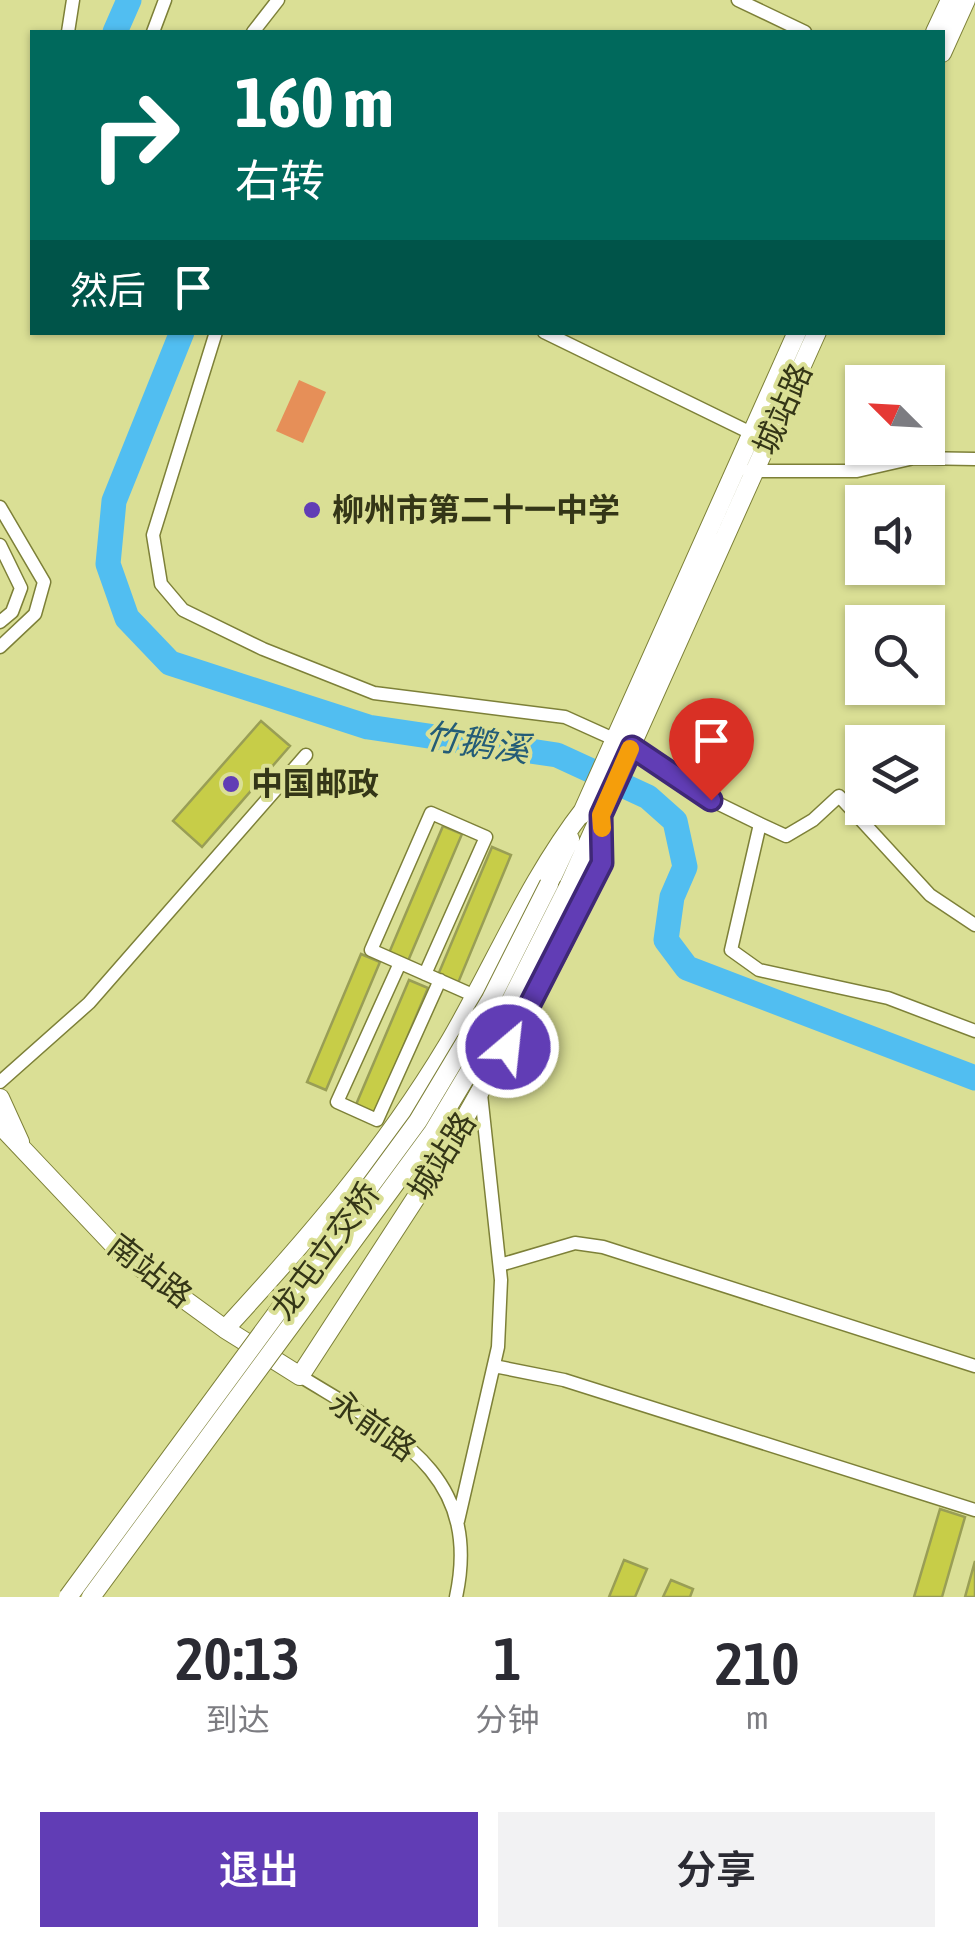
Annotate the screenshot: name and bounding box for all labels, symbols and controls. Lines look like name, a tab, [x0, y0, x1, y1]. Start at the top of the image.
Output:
text: 160 m	[235, 62, 394, 142]
icon: right	[70, 70, 200, 200]
text: 右转	[235, 155, 325, 207]
icon: arrive	[166, 260, 221, 315]
text: 然后	[70, 269, 146, 312]
street label: 城站路	[746, 357, 819, 460]
north arrow	[845, 365, 945, 465]
map controls	[845, 365, 945, 825]
button: sound	[845, 485, 945, 585]
place label: 柳州市第二十一中学	[332, 491, 620, 528]
marker: 柳州市第二十一中学	[301, 499, 323, 521]
button: search	[845, 605, 945, 705]
pin	[669, 698, 754, 801]
icon: arrive	[684, 713, 739, 768]
water label: 竹鹅溪	[422, 715, 536, 770]
button: layers	[845, 725, 945, 825]
place label: 中国邮政	[251, 765, 379, 802]
marker: 中国邮政	[220, 773, 242, 795]
position arrow	[456, 995, 560, 1099]
street label: 城站路	[400, 1105, 483, 1206]
street label: 龙屯立交桥	[263, 1175, 387, 1326]
street label: 南站路	[101, 1226, 200, 1315]
street label: 永前路	[323, 1383, 423, 1468]
text: 20:13	[175, 1624, 300, 1693]
text: 1	[493, 1624, 522, 1693]
text: 210	[715, 1629, 800, 1698]
text: m	[746, 1699, 769, 1736]
text: 到达	[206, 1701, 270, 1738]
text: 分钟	[476, 1701, 540, 1738]
button: 退出	[40, 1812, 478, 1927]
button: 分享	[498, 1812, 935, 1927]

